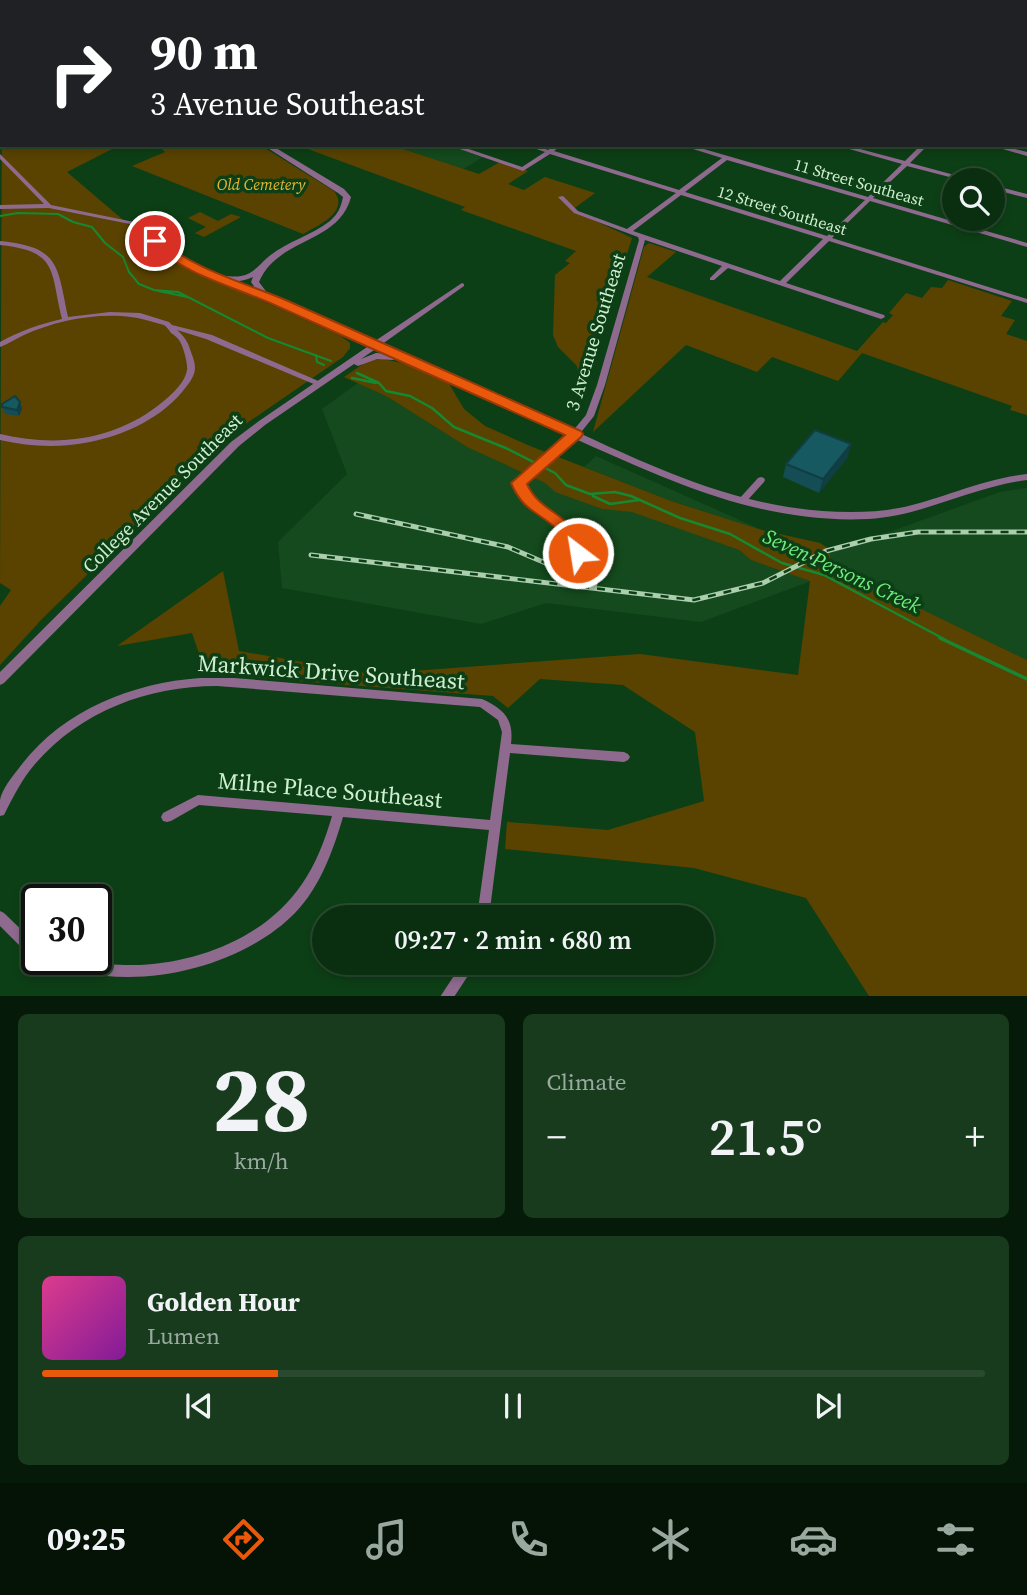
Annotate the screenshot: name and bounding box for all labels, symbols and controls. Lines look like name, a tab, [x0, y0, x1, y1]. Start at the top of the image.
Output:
text: 90 m	[150, 18, 258, 85]
icon: right	[35, 28, 126, 119]
text: 3 Avenue Southeast	[150, 82, 424, 126]
street label: 11 Street Southeast	[792, 153, 927, 211]
map controls	[942, 168, 1005, 231]
button: search	[942, 168, 1005, 231]
park label: Old Cemetery	[217, 173, 306, 195]
street label: 12 Street Southeast	[715, 180, 850, 240]
pin	[125, 211, 185, 271]
icon: arrive	[136, 222, 174, 260]
street label: 3 Avenue Southeast	[559, 249, 631, 414]
street label: College Avenue Southeast	[76, 407, 248, 579]
position arrow	[541, 516, 615, 590]
water label: Seven Persons Creek	[759, 521, 926, 620]
street label: Markwick Drive Southeast	[196, 647, 466, 697]
street label: Milne Place Southeast	[216, 764, 444, 816]
speed limit sign: 30	[21, 884, 112, 975]
text: 09:27 · 2 min · 680 m	[394, 922, 632, 958]
text: 28	[212, 1037, 311, 1161]
text: Climate	[547, 1066, 626, 1098]
text: 21.5°	[709, 1101, 823, 1172]
text: −	[547, 1111, 567, 1163]
text: +	[965, 1111, 985, 1163]
text: km/h	[234, 1145, 289, 1177]
text: Golden Hour	[147, 1284, 300, 1320]
text: Lumen	[147, 1320, 220, 1352]
icon: previous	[180, 1387, 218, 1425]
icon: pause	[494, 1387, 532, 1425]
icon: next	[809, 1387, 847, 1425]
icon: directions	[219, 1515, 268, 1564]
icon: music	[362, 1515, 411, 1564]
icon: phone	[504, 1515, 553, 1564]
icon: climate	[646, 1515, 695, 1564]
icon: car	[789, 1515, 838, 1564]
icon: filters	[931, 1515, 980, 1564]
text: 09:25	[47, 1517, 126, 1561]

